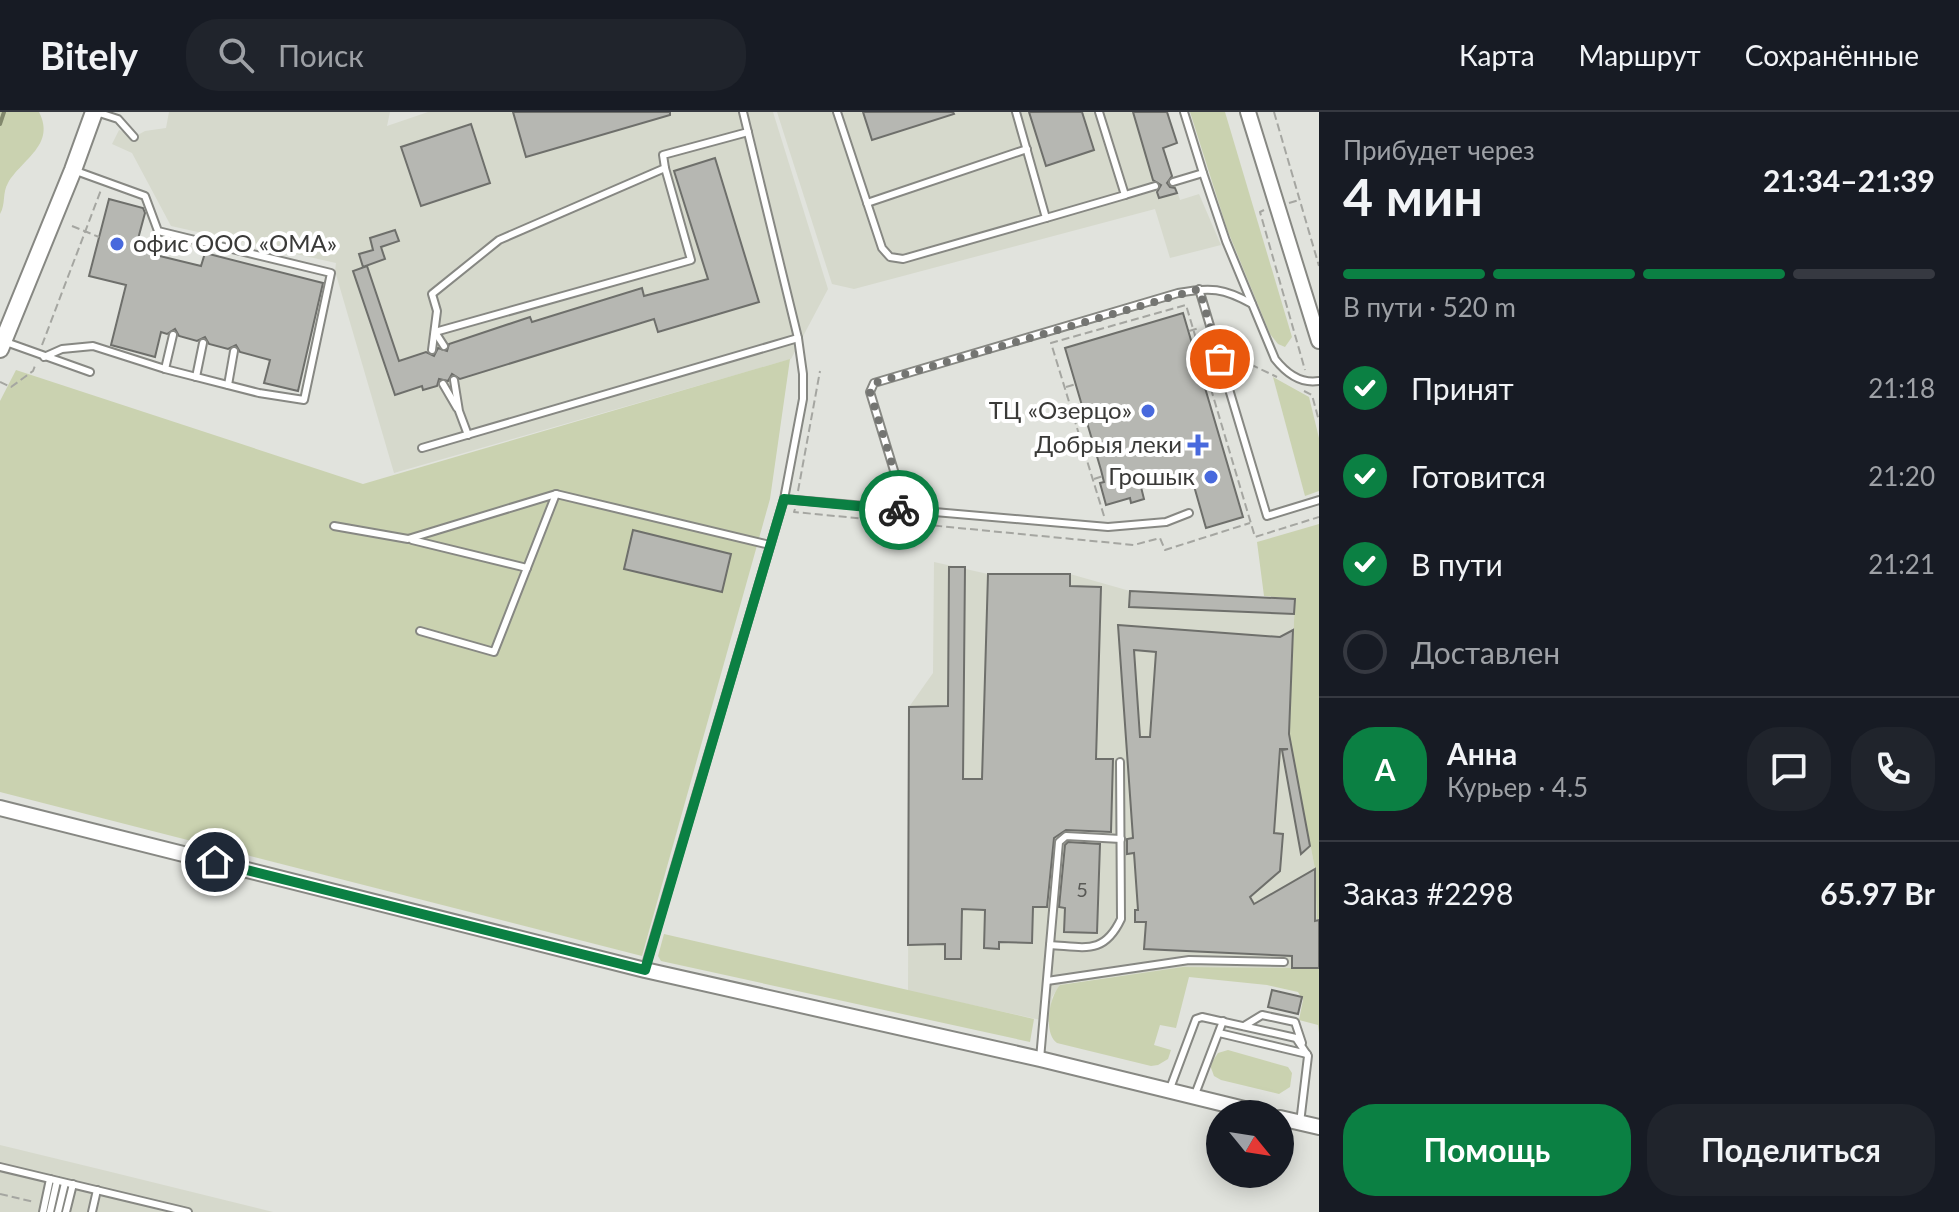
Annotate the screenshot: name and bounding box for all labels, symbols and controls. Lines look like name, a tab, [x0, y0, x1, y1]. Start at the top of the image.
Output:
search box	[186, 19, 746, 91]
text: Bitely	[40, 32, 138, 78]
icon: search	[214, 33, 258, 77]
text: Поиск	[278, 37, 364, 73]
text: Карта	[1459, 38, 1535, 72]
text: Маршрут	[1579, 38, 1701, 72]
text: Сохранённые	[1745, 38, 1919, 72]
text: Прибудет через	[1343, 134, 1535, 166]
text: 21:34–21:39	[1763, 162, 1935, 198]
text: 4 мин	[1343, 165, 1483, 227]
place label: офис ООО «ОМА»	[133, 228, 337, 257]
marker: офис ООО «ОМА»	[108, 235, 126, 253]
text: В пути · 520 m	[1343, 291, 1516, 323]
pin	[1186, 325, 1254, 393]
icon: bag	[1198, 337, 1242, 381]
icon: check	[1343, 366, 1387, 410]
text: Принят	[1411, 370, 1514, 406]
text: 21:18	[1868, 372, 1935, 404]
place label: ТЦ «Озерцо»	[989, 395, 1132, 424]
marker: ТЦ «Озерцо»	[1139, 402, 1157, 420]
place label: Добрыя леки	[1035, 429, 1182, 458]
marker: Добрыя леки	[1189, 436, 1207, 454]
icon: check	[1343, 454, 1387, 498]
text: Готовится	[1411, 458, 1546, 494]
text: 21:20	[1868, 460, 1935, 492]
place label: Грошык	[1108, 461, 1196, 490]
marker: Грошык	[1202, 468, 1220, 486]
courier	[859, 470, 939, 550]
icon: bike	[877, 488, 921, 532]
icon: check	[1343, 542, 1387, 586]
text: В пути	[1411, 546, 1503, 582]
text: 21:21	[1868, 548, 1935, 580]
text: Доставлен	[1411, 634, 1560, 670]
button: chat	[1747, 727, 1831, 811]
button: phone	[1851, 727, 1935, 811]
text: Анна	[1447, 735, 1517, 771]
text: А	[1375, 751, 1395, 787]
text: Курьер · 4.5	[1447, 771, 1588, 803]
pin	[181, 828, 249, 896]
icon: home	[193, 840, 237, 884]
text: Заказ #2298	[1343, 875, 1514, 911]
text: 65.97 Br	[1820, 875, 1935, 911]
house number: 5	[1076, 877, 1088, 901]
north arrow	[1206, 1100, 1294, 1188]
map controls	[1206, 1100, 1294, 1188]
button: Помощь	[1343, 1104, 1631, 1196]
button: Поделиться	[1647, 1104, 1935, 1196]

